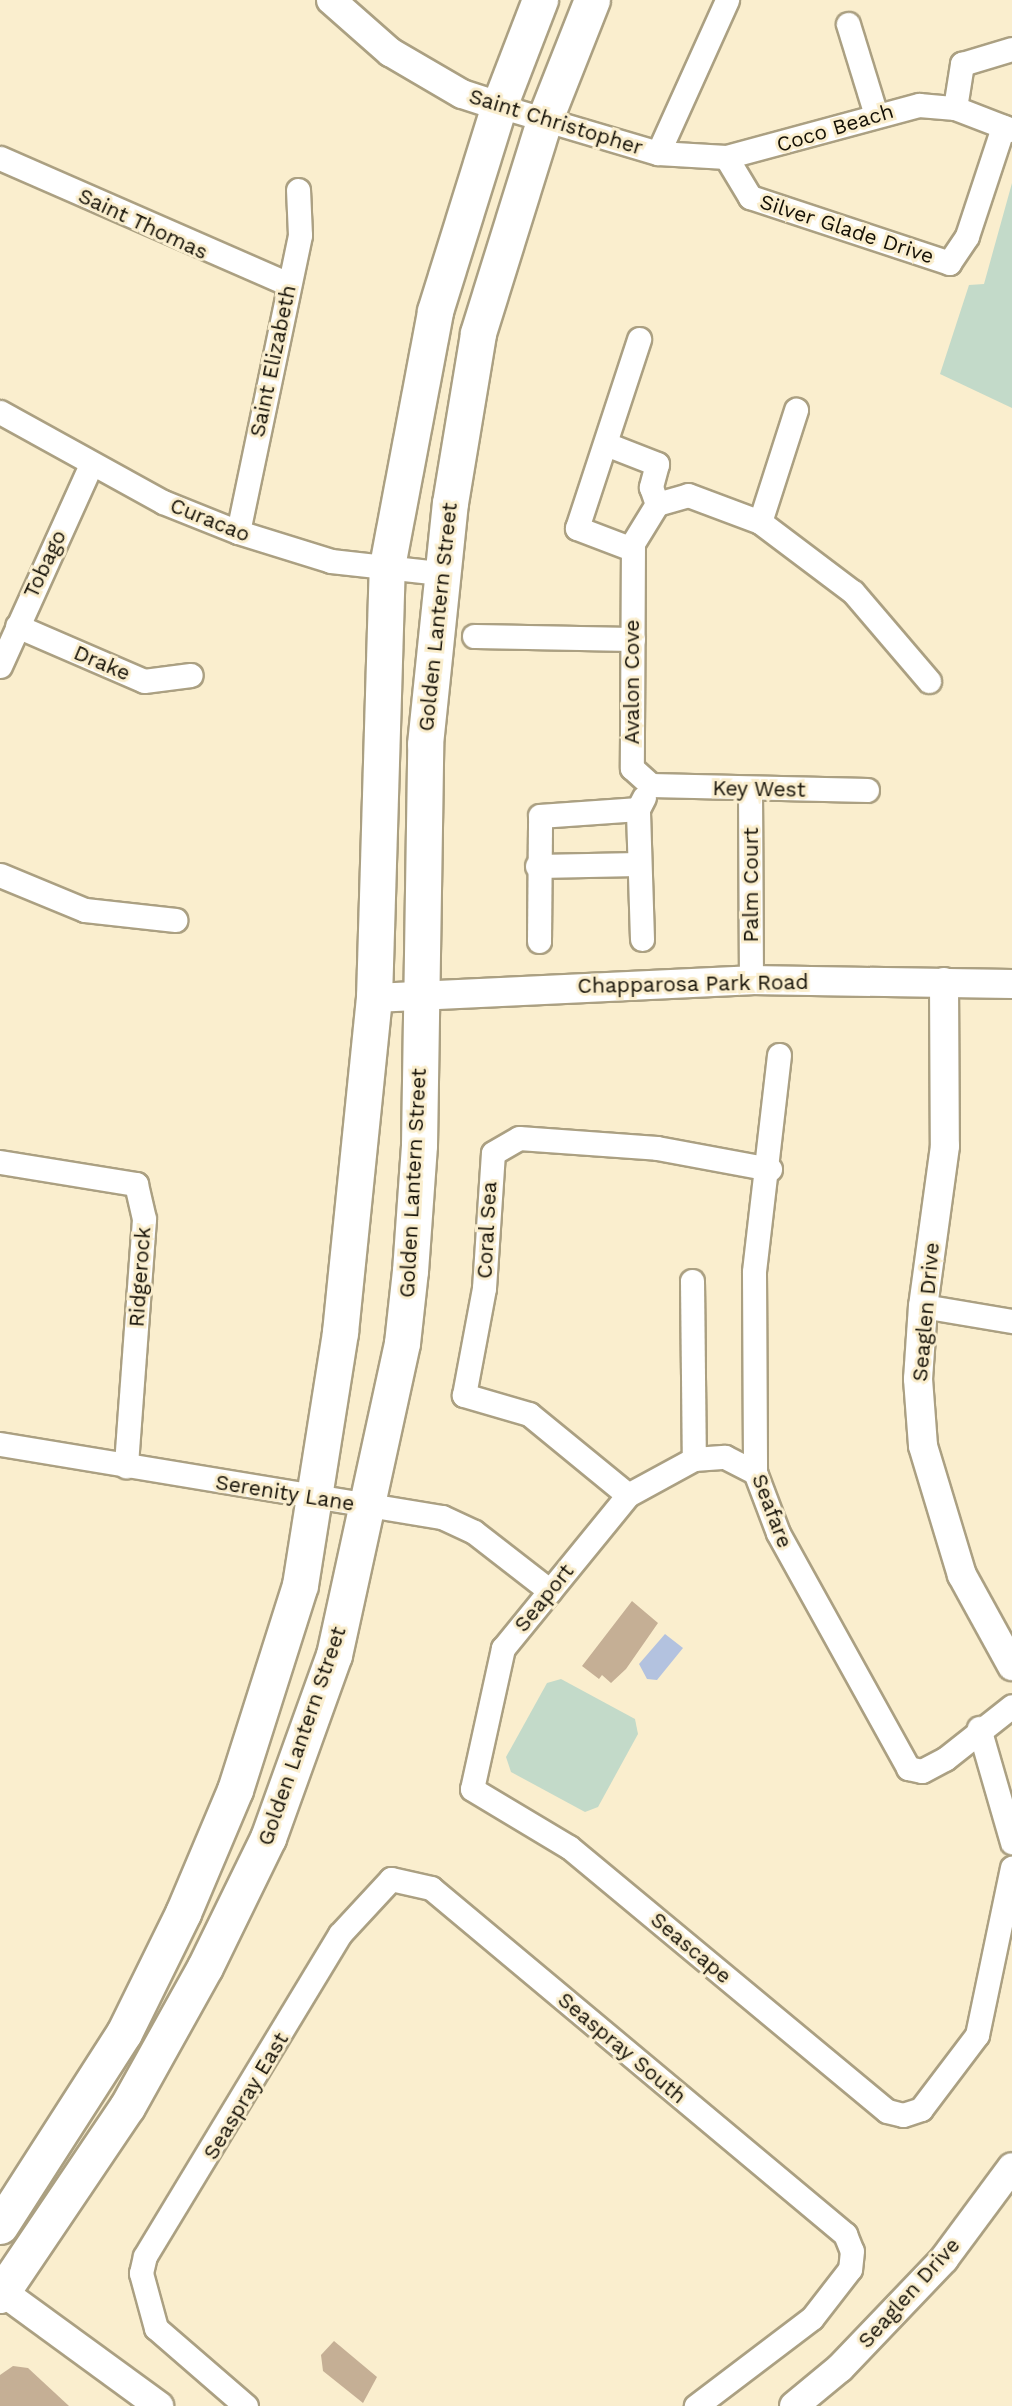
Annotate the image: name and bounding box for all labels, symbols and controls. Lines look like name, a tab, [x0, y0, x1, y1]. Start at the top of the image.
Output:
street label: Saint Christopher	[466, 84, 646, 160]
street label: Coco Beach	[773, 98, 897, 158]
street label: Saint Thomas	[74, 183, 212, 265]
street label: Silver Glade Drive	[757, 189, 937, 269]
street label: Saint Elizabeth	[245, 283, 301, 439]
street label: Curacao	[166, 493, 254, 547]
street label: Golden Lantern Street	[413, 501, 463, 733]
street label: Tobago	[18, 526, 72, 602]
street label: Avalon Cove	[619, 620, 645, 744]
street label: Drake	[70, 640, 134, 686]
street label: Key West	[712, 776, 806, 802]
street label: Palm Court	[738, 828, 764, 942]
street label: Chapparosa Park Road	[577, 969, 809, 999]
street label: Golden Lantern Street	[394, 1068, 432, 1298]
street label: Coral Sea	[472, 1180, 502, 1280]
street label: Ridgerock	[124, 1226, 156, 1328]
street label: Seaglen Drive	[907, 1241, 945, 1383]
street label: Serenity Lane	[213, 1470, 357, 1516]
street label: Seafare	[746, 1470, 798, 1552]
street label: Seaport	[509, 1559, 579, 1637]
street label: Golden Lantern Street	[253, 1623, 351, 1849]
street label: Seascape	[646, 1907, 736, 1989]
street label: Seaspray South	[553, 1987, 691, 2109]
street label: Seaspray East	[198, 2028, 294, 2164]
street label: Seaglen Drive	[853, 2233, 965, 2353]

